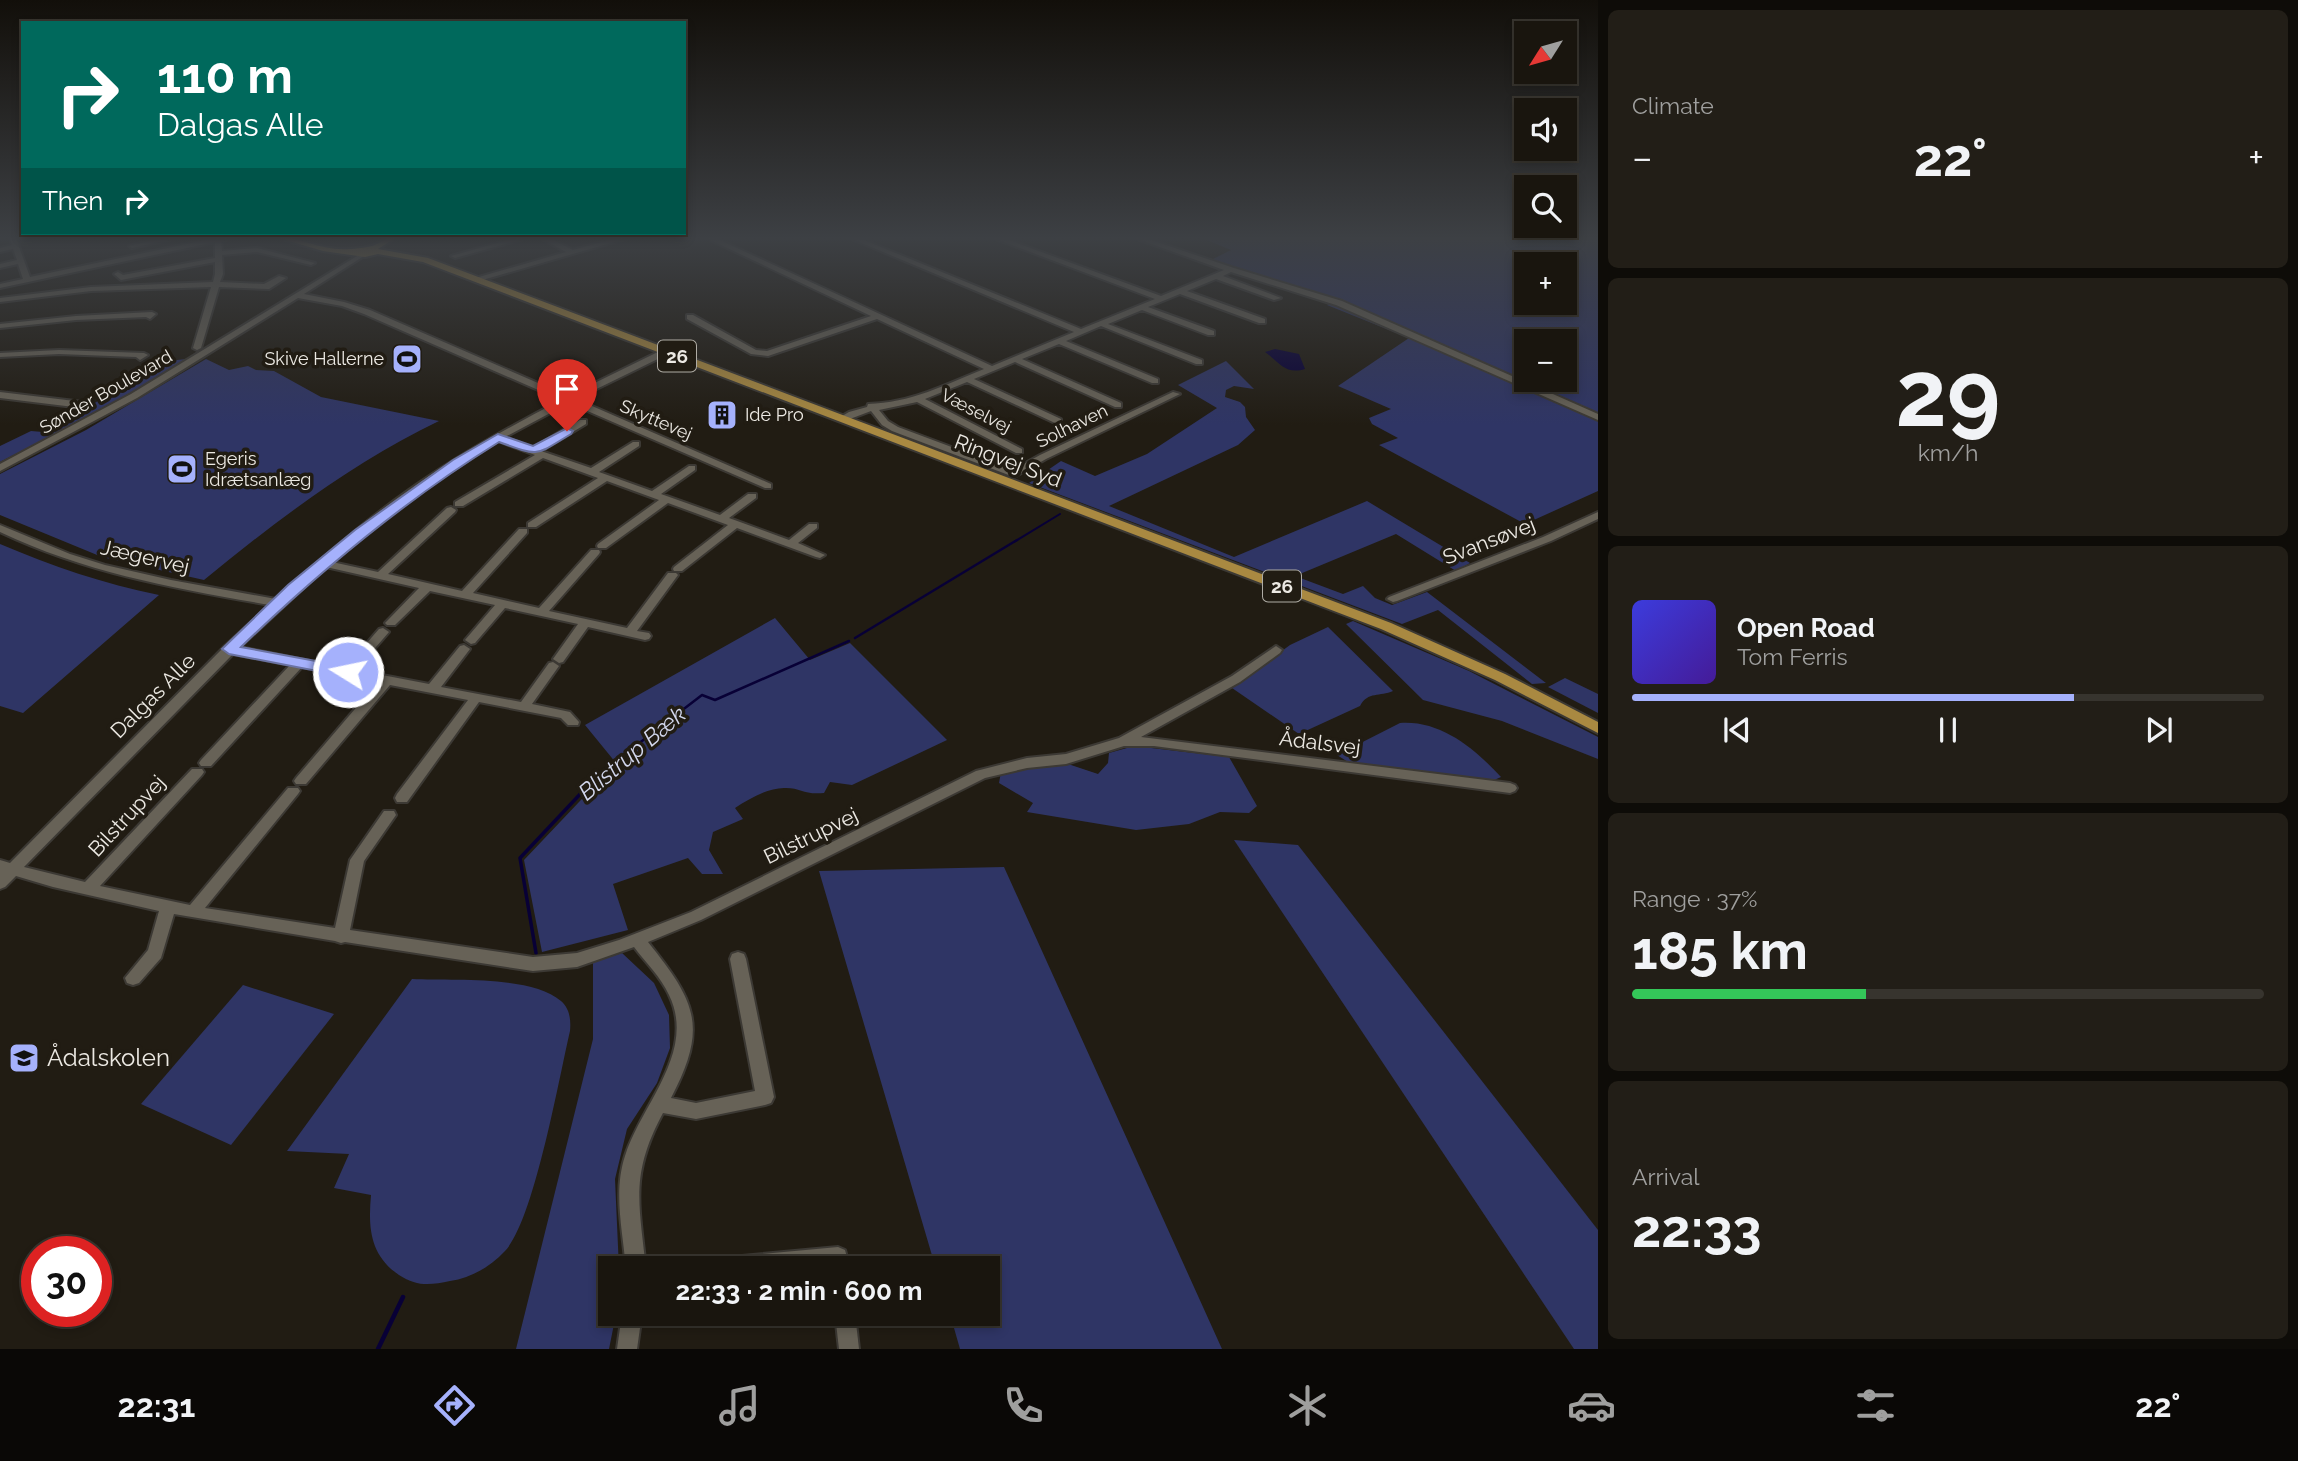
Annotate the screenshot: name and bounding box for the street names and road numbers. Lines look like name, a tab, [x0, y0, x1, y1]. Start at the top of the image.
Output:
road number: 26	[658, 340, 696, 372]
street label: Sønder Boulevard	[36, 345, 176, 438]
street label: Væselvej	[938, 384, 1015, 437]
street label: Skyttevej	[617, 395, 695, 444]
street label: Solhaven	[1033, 399, 1111, 452]
street label: Ringvej Syd	[951, 429, 1065, 492]
street label: Svansøvej	[1439, 511, 1539, 570]
street label: Jægervej	[98, 534, 192, 579]
road number: 26	[1263, 570, 1301, 601]
street label: Dalgas Alle	[105, 648, 200, 743]
street label: Ådalsvej	[1278, 725, 1362, 760]
street label: Bilstrupvej	[83, 770, 170, 861]
street label: Bilstrupvej	[760, 802, 862, 869]

